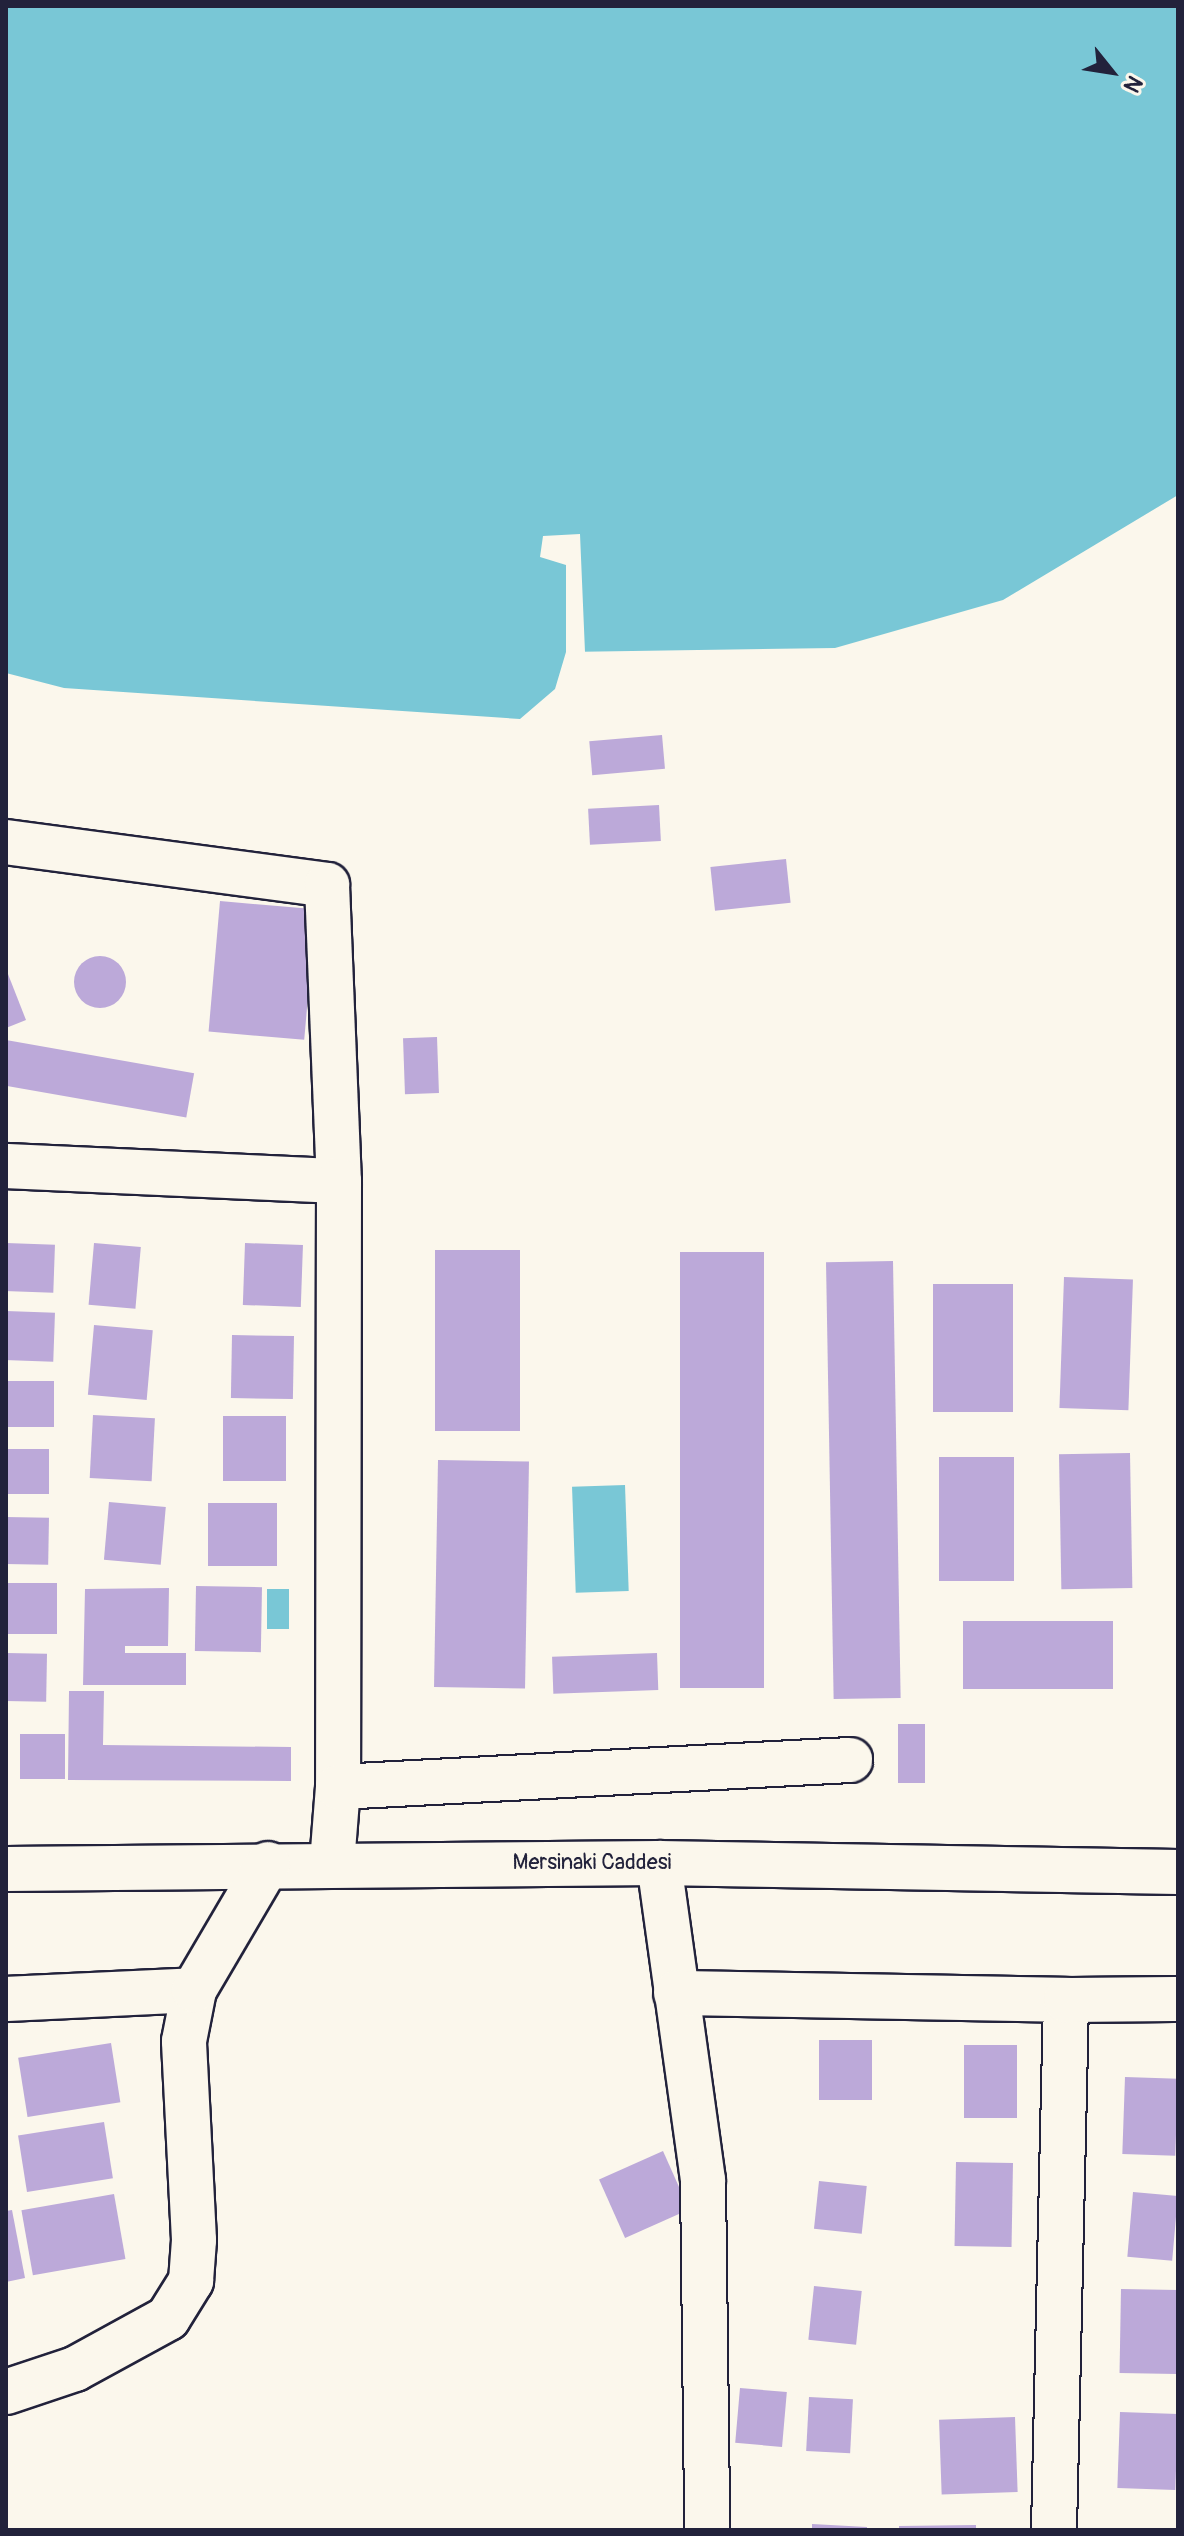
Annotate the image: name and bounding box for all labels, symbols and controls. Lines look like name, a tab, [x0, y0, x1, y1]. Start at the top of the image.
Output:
north arrow	[1072, 32, 1152, 112]
text: N	[1117, 71, 1149, 97]
street label: Mersinaki Caddesi	[513, 1850, 671, 1876]

